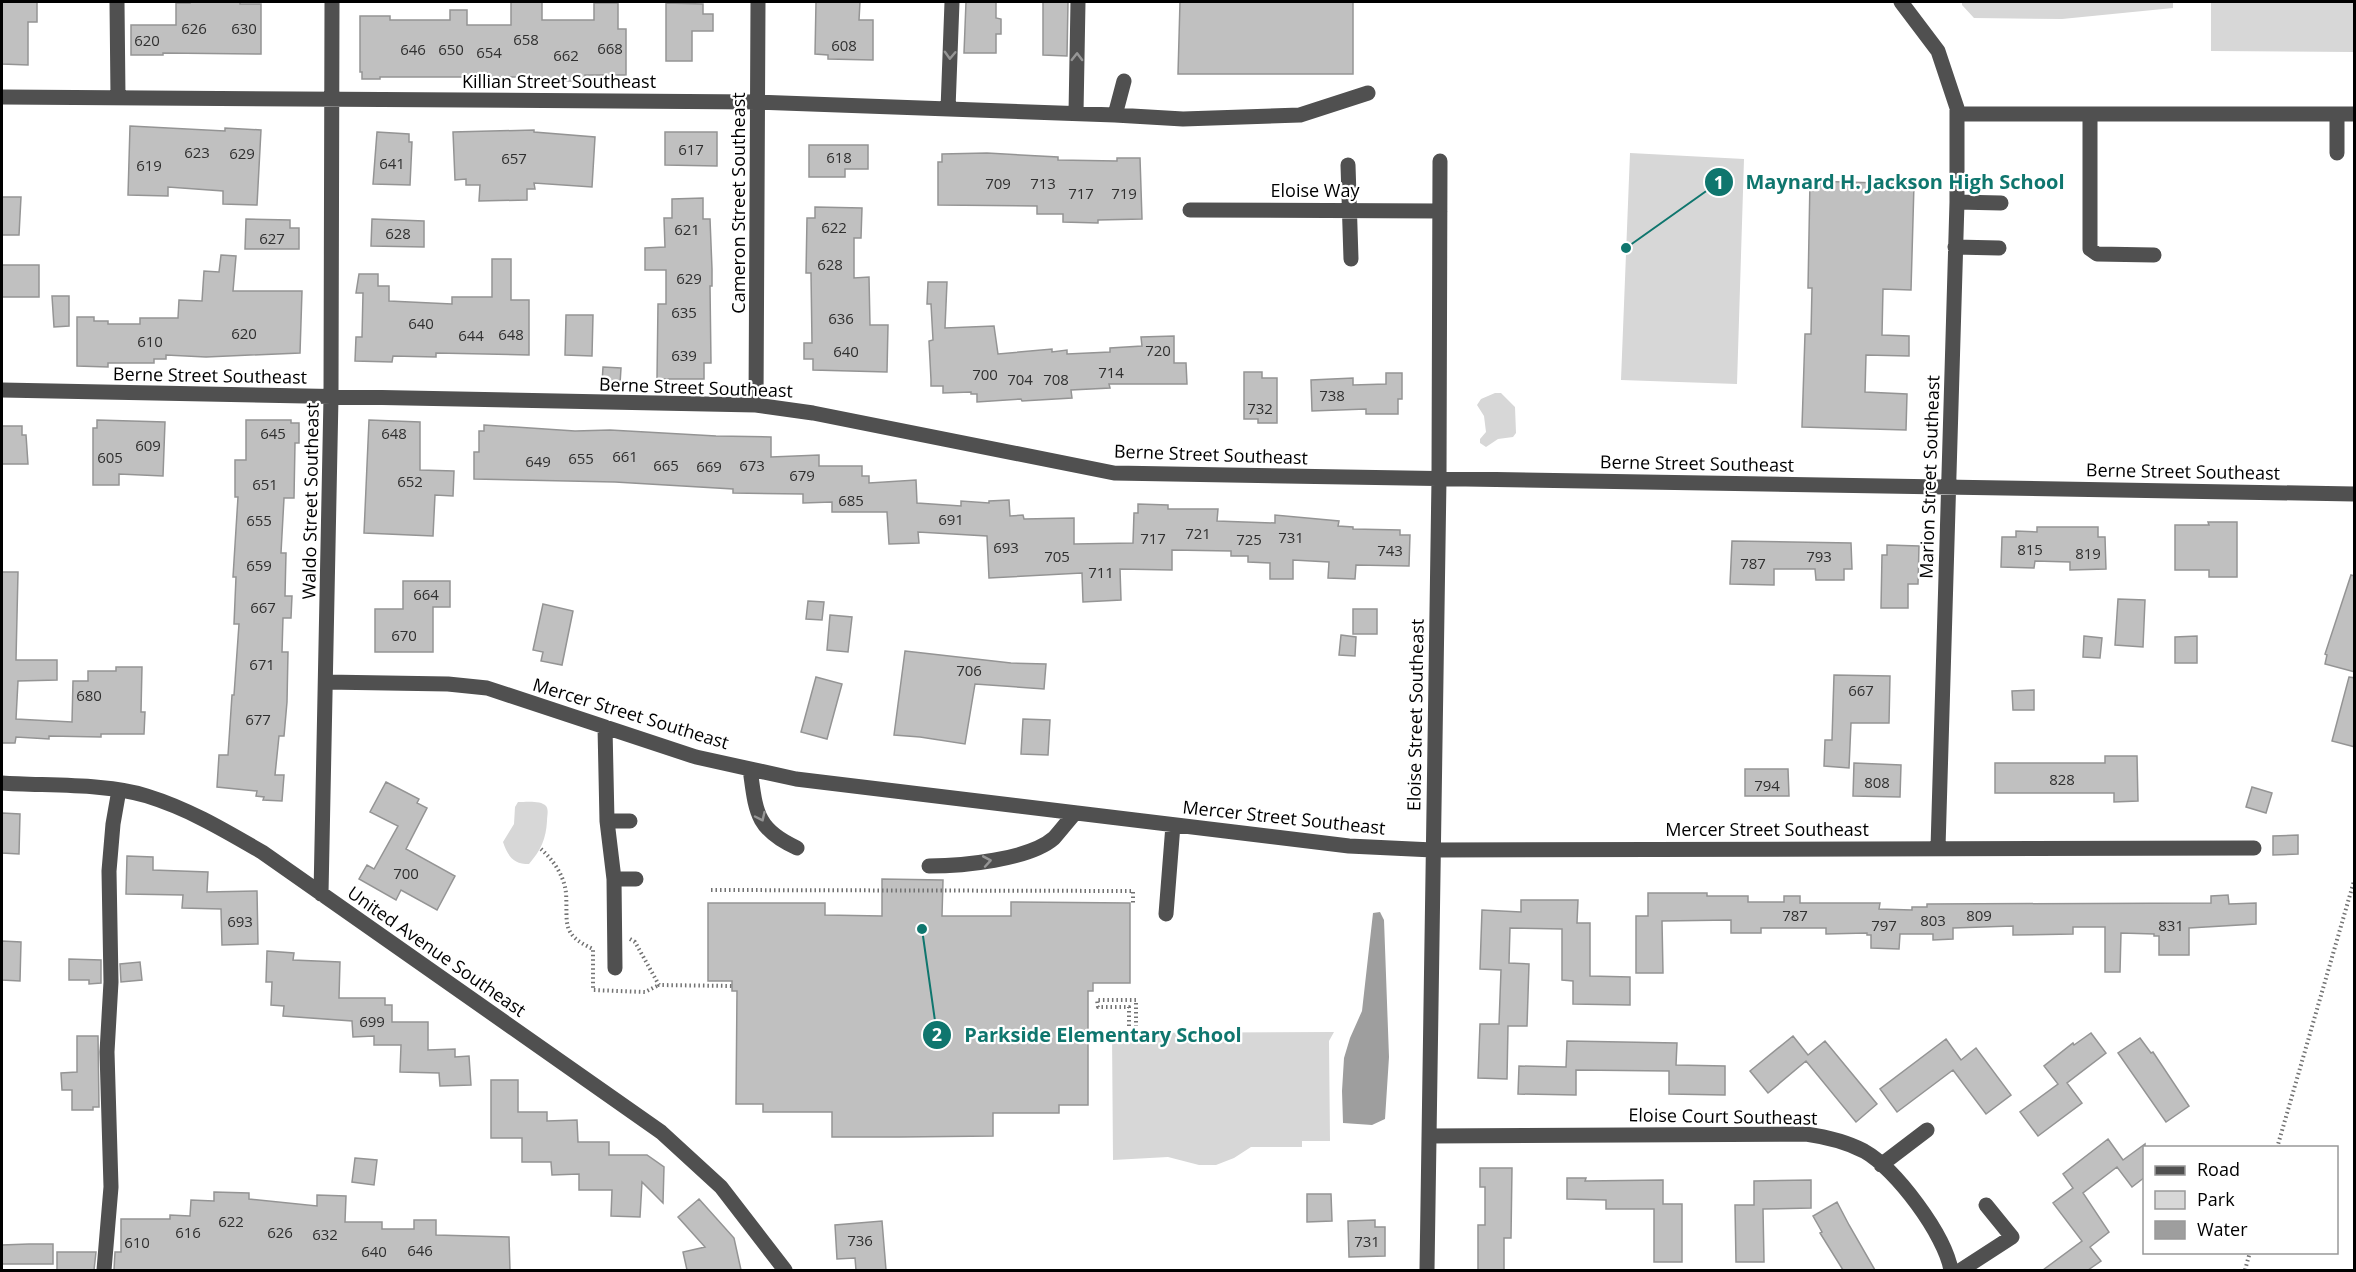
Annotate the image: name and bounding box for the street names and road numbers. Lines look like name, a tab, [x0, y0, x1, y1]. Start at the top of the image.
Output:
street label: Killian Street Southeast	[462, 69, 656, 93]
street label: Cameron Street Southeast	[726, 92, 750, 314]
street label: Eloise Way	[1271, 178, 1360, 202]
street label: Berne Street Southeast	[113, 361, 307, 389]
street label: Berne Street Southeast	[599, 372, 793, 402]
street label: Marion Street Southeast	[1913, 375, 1945, 579]
street label: Waldo Street Southeast	[296, 402, 324, 600]
street label: Berne Street Southeast	[1114, 439, 1308, 469]
street label: Berne Street Southeast	[1600, 449, 1794, 477]
street label: Berne Street Southeast	[2086, 457, 2280, 485]
street label: Eloise Street Southeast	[1401, 619, 1429, 811]
street label: Mercer Street Southeast	[530, 672, 732, 754]
street label: Mercer Street Southeast	[1181, 794, 1387, 840]
street label: Mercer Street Southeast	[1665, 817, 1869, 841]
street label: United Avenue Southeast	[343, 880, 531, 1022]
street label: Eloise Court Southeast	[1628, 1102, 1818, 1130]

